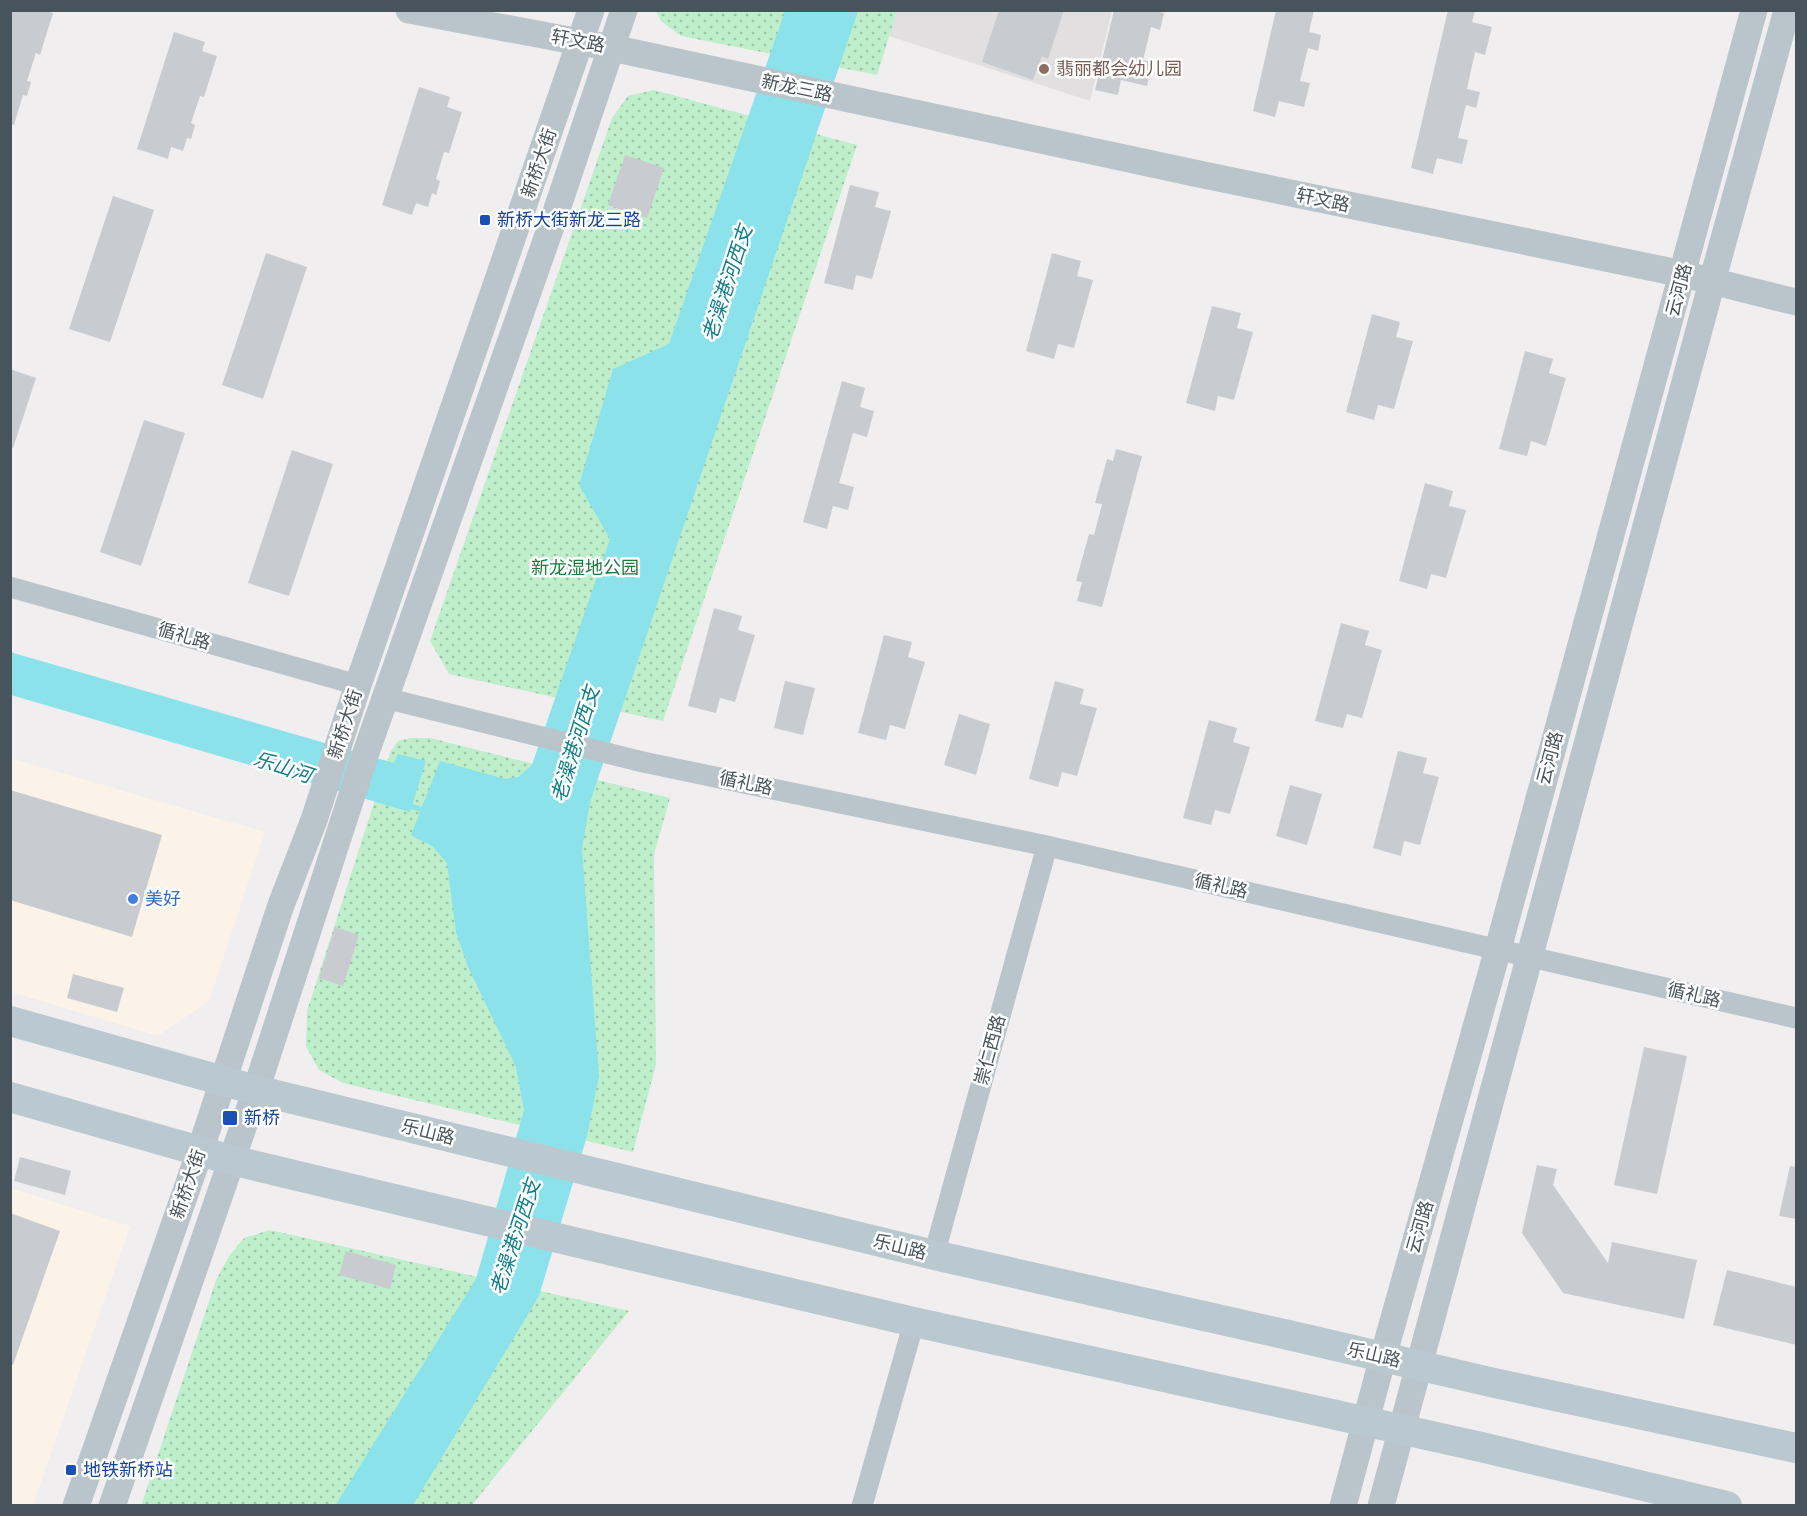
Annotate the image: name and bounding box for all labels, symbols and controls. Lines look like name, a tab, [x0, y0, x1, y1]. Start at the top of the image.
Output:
street label: 轩文路	[550, 24, 607, 56]
place label: 翡丽都会幼儿园	[1056, 57, 1182, 79]
marker: 翡丽都会幼儿园	[1037, 62, 1051, 76]
street label: 新龙三路	[760, 69, 835, 105]
street label: 新桥大街	[516, 125, 560, 200]
street label: 轩文路	[1295, 183, 1352, 215]
place label: 新桥大街新龙三路	[497, 208, 641, 230]
marker: 新桥大街新龙三路	[478, 213, 492, 227]
water label: 老澡港河西支	[696, 220, 757, 343]
street label: 云河路	[1660, 261, 1696, 319]
park label: 新龙湿地公园	[531, 556, 639, 578]
street label: 循礼路	[155, 617, 213, 653]
water label: 老澡港河西支	[545, 681, 604, 805]
street label: 新桥大街	[322, 686, 366, 761]
street label: 云河路	[1531, 729, 1567, 787]
water label: 乐山河	[251, 745, 319, 788]
street label: 循礼路	[718, 766, 775, 798]
street label: 循礼路	[1192, 868, 1250, 902]
place label: 美好	[145, 887, 181, 909]
marker: 美好	[126, 892, 140, 906]
street label: 循礼路	[1665, 977, 1723, 1011]
street label: 崇仁西路	[969, 1012, 1009, 1087]
place label: 新桥	[244, 1106, 280, 1128]
marker: 新桥	[221, 1109, 239, 1127]
street label: 乐山路	[399, 1114, 457, 1148]
street label: 新桥大街	[165, 1146, 209, 1221]
water label: 老澡港河西支	[484, 1174, 545, 1297]
street label: 云河路	[1401, 1198, 1437, 1256]
street label: 乐山路	[871, 1229, 929, 1263]
street label: 乐山路	[1345, 1337, 1403, 1371]
place label: 地铁新桥站	[83, 1458, 173, 1480]
marker: 地铁新桥站	[64, 1463, 78, 1477]

